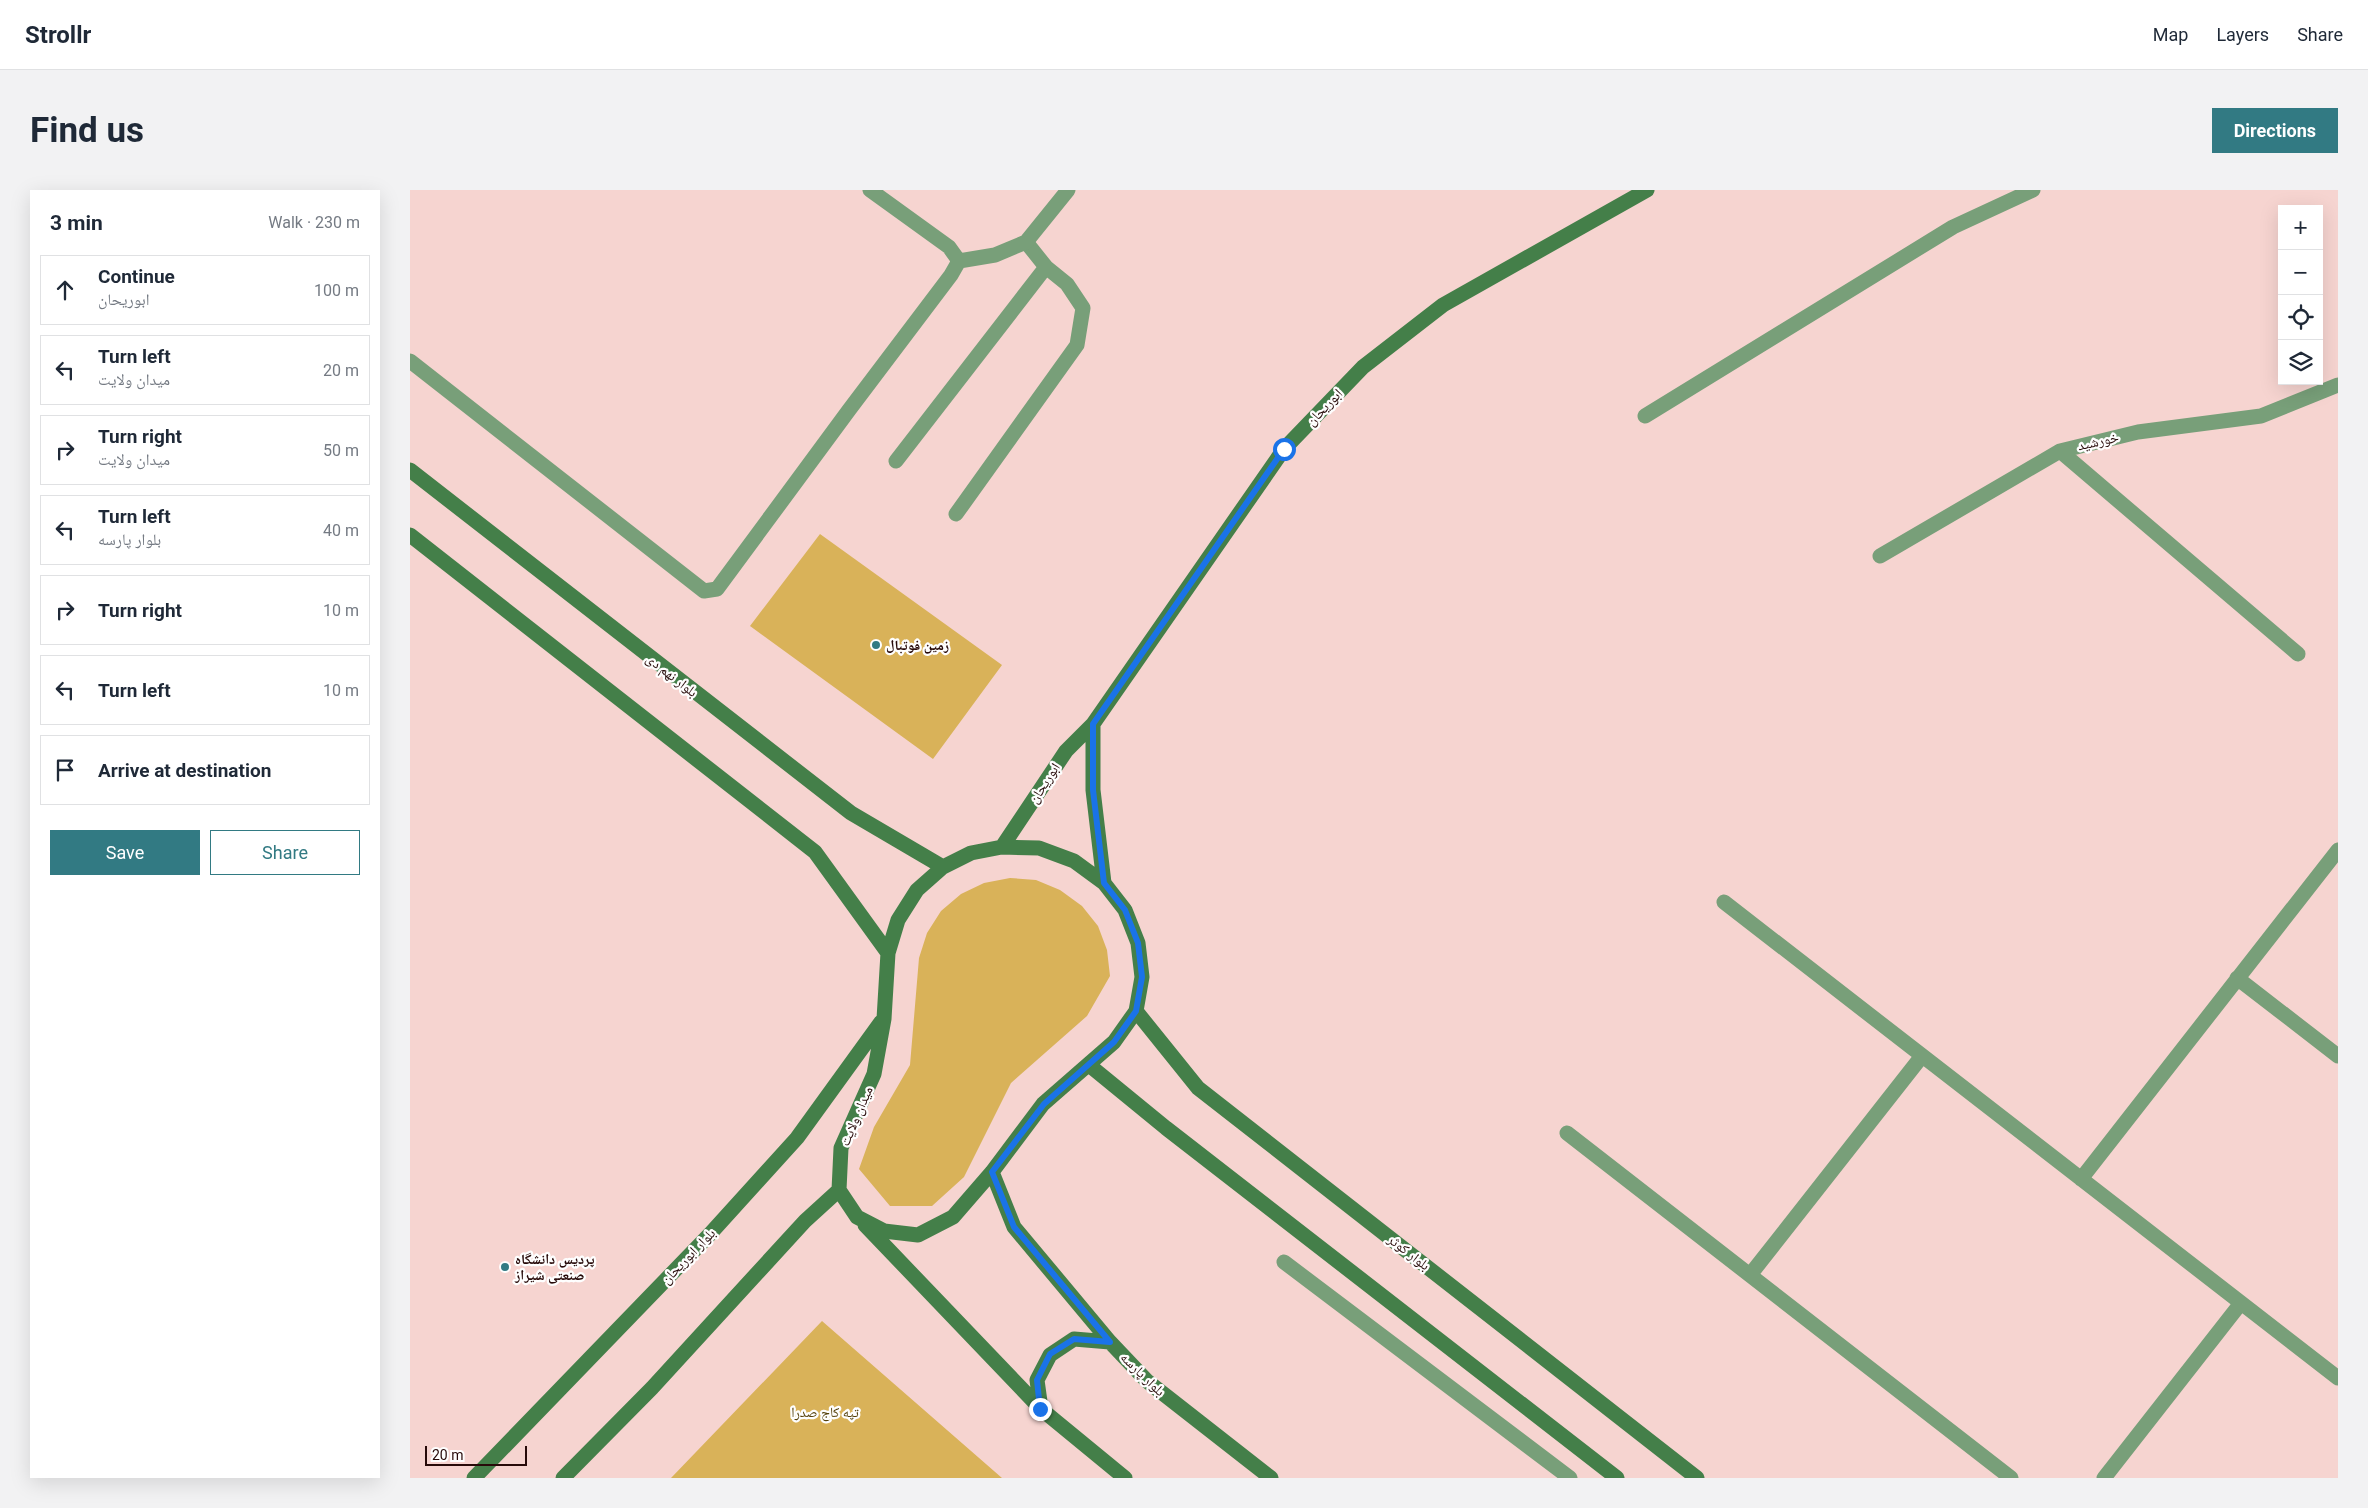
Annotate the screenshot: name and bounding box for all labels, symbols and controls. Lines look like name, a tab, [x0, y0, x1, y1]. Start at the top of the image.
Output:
text: Strollr	[25, 21, 91, 49]
text: Map	[2153, 24, 2188, 45]
text: Layers	[2216, 24, 2269, 45]
text: Share	[2297, 24, 2343, 45]
button: Directions	[2212, 108, 2338, 153]
text: Find us	[30, 110, 144, 151]
map controls	[2278, 205, 2323, 385]
button: +	[2278, 205, 2323, 250]
text: 3 min	[50, 211, 103, 235]
text: Walk · 230 m	[268, 213, 360, 232]
button: −	[2278, 250, 2323, 295]
text: Continue	[98, 265, 175, 288]
icon: ahead	[51, 276, 79, 304]
text: 100 m	[314, 281, 359, 300]
text: ابوریحان	[98, 290, 149, 309]
button: locate	[2278, 295, 2323, 340]
button: layers	[2278, 340, 2323, 385]
text: Turn left	[98, 345, 171, 368]
icon: left	[51, 356, 79, 384]
text: 20 m	[323, 361, 359, 380]
text: میدان ولایت	[98, 370, 170, 389]
street label: ابوریحان	[1303, 385, 1346, 429]
text: Turn right	[98, 425, 182, 448]
street label: خورشید	[2076, 428, 2120, 454]
icon: right	[51, 436, 79, 464]
route start	[1273, 438, 1296, 461]
text: 50 m	[323, 441, 359, 460]
text: میدان ولایت	[98, 450, 170, 469]
text: Turn left	[98, 505, 171, 528]
icon: left	[51, 516, 79, 544]
text: 40 m	[323, 521, 359, 540]
text: بلوار پارسه	[98, 530, 161, 549]
icon: right	[51, 596, 79, 624]
text: Turn right	[98, 599, 182, 622]
text: 10 m	[323, 601, 359, 620]
place label: زمین فوتبال	[886, 637, 949, 654]
marker: زمین فوتبال	[870, 639, 882, 651]
street label: بلوار نهم دی	[642, 650, 701, 702]
icon: left	[51, 676, 79, 704]
text: Turn left	[98, 679, 171, 702]
text: 10 m	[323, 681, 359, 700]
icon: arrive	[51, 756, 79, 784]
text: Arrive at destination	[98, 759, 271, 782]
street label: ابوریحان	[1025, 760, 1064, 807]
button: Save	[50, 830, 200, 875]
button: Share	[210, 830, 360, 875]
street label: میدان ولایت	[836, 1084, 877, 1149]
street label: بلوار ابوریحان	[658, 1225, 719, 1288]
street label: بلوار کوثر	[1383, 1230, 1433, 1274]
place label: پردیس دانشگاه صنعتی شیراز	[514, 1251, 595, 1284]
marker: پردیس دانشگاه صنعتی شیراز	[499, 1261, 511, 1273]
street label: بلوار پارسه	[1117, 1349, 1169, 1400]
route end	[1029, 1398, 1052, 1421]
park label: تپه کاج صدرا	[791, 1404, 859, 1422]
scale bar	[425, 1443, 528, 1466]
text: 20 m	[432, 1447, 464, 1463]

